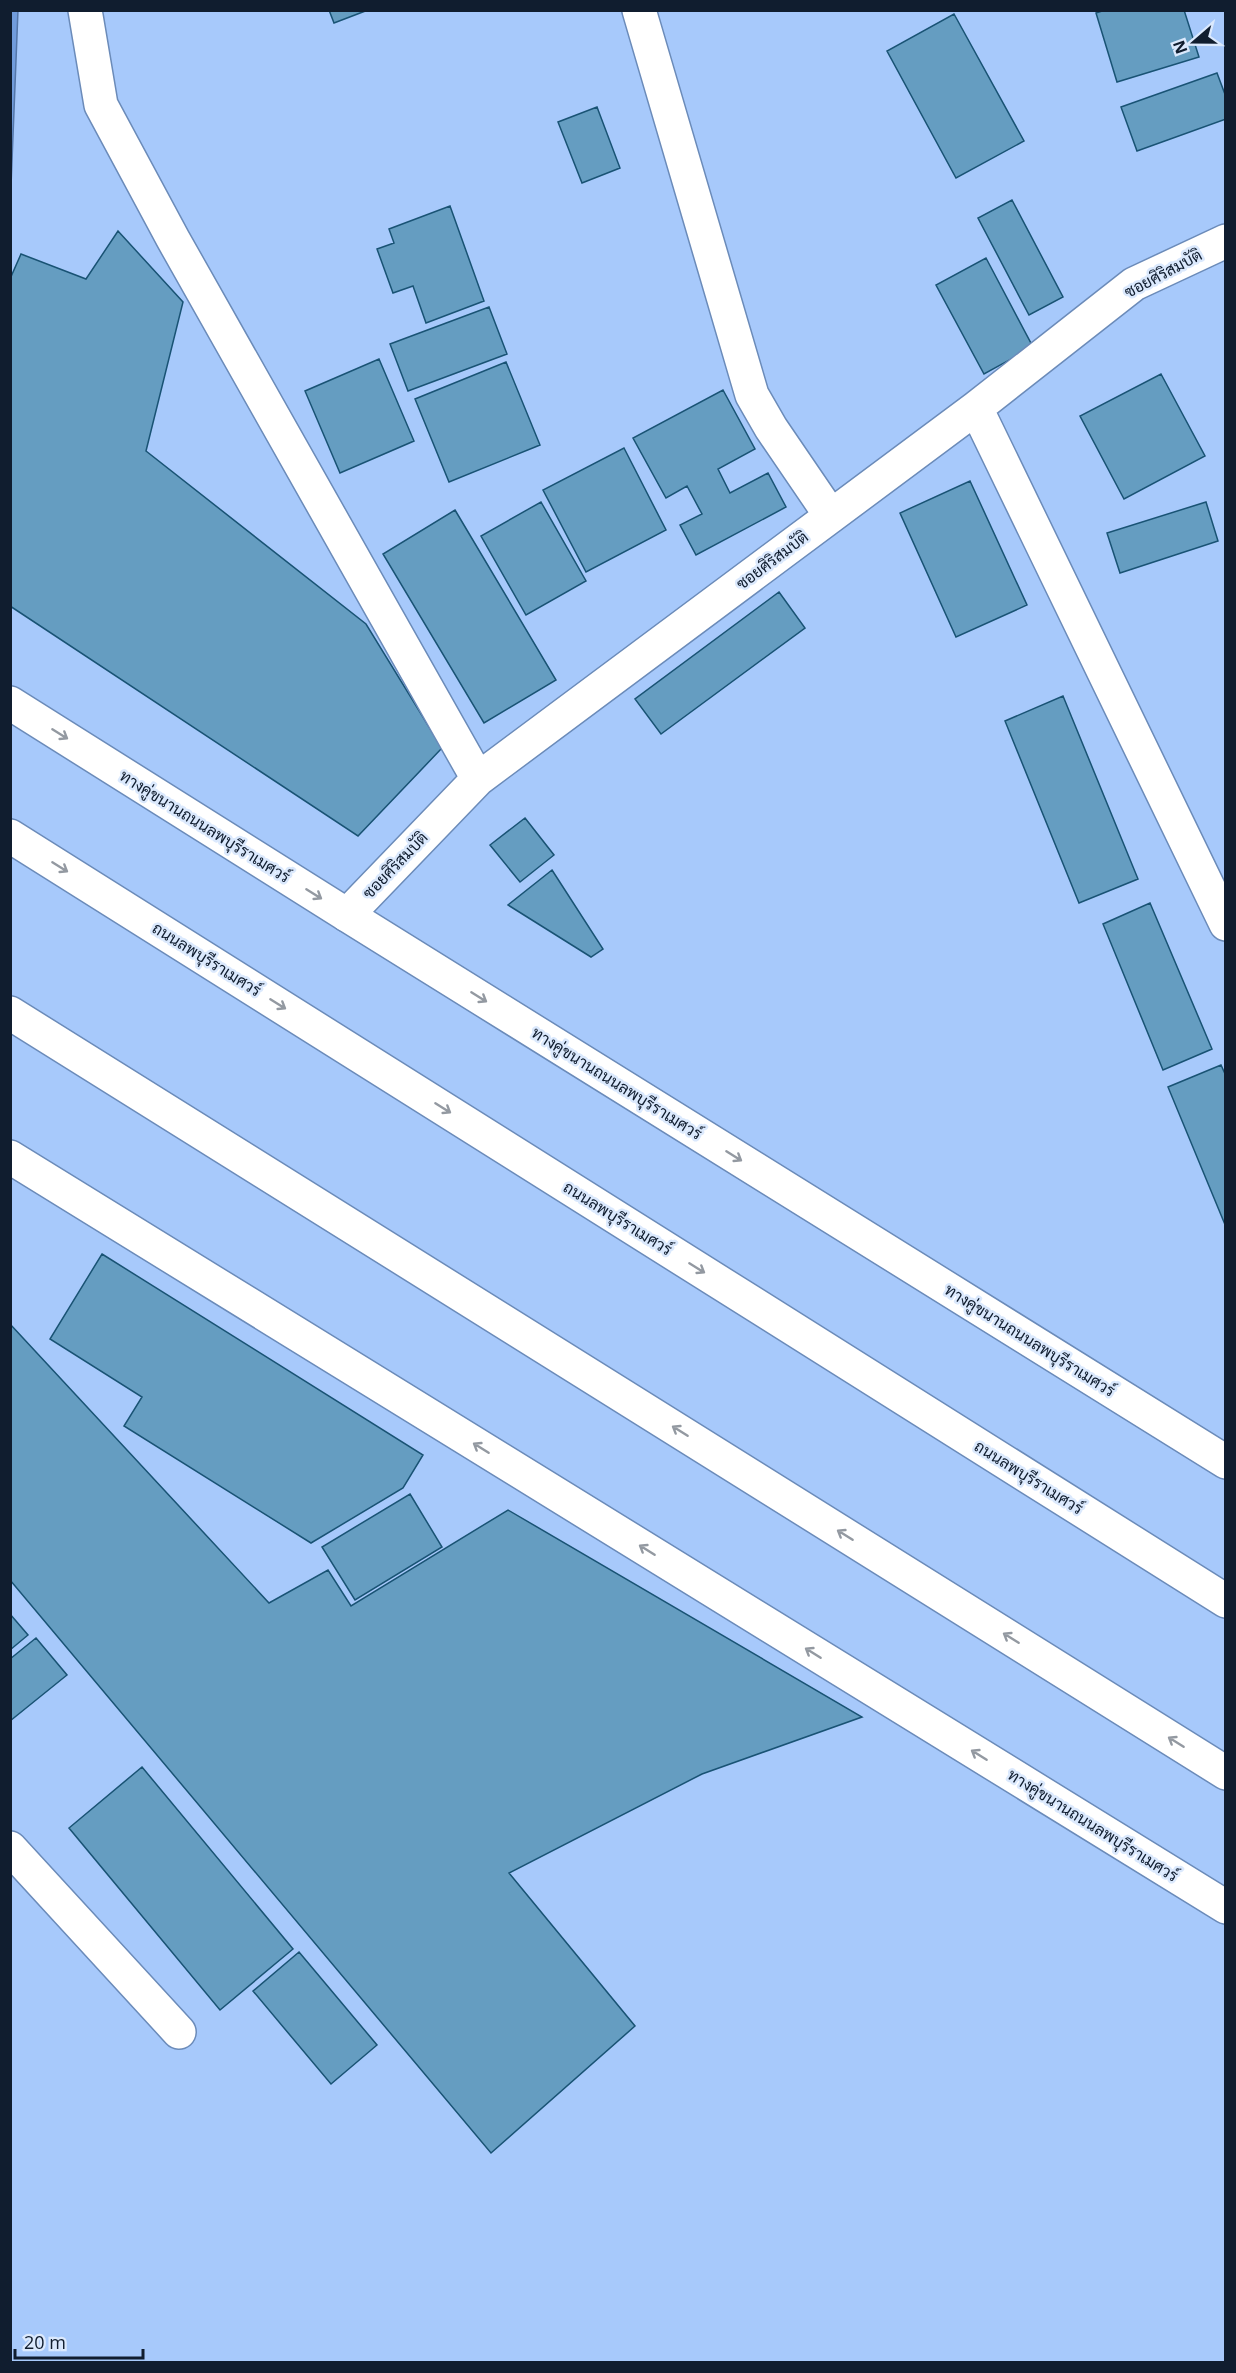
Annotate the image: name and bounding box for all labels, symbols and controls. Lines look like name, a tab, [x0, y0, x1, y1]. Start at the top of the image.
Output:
north arrow	[1164, 12, 1224, 72]
text: N	[1167, 37, 1192, 57]
street label: ซอยศิริสมบัติ	[1120, 243, 1206, 303]
street label: ซอยศิริสมบัติ	[731, 526, 813, 594]
one-way arrow	[51, 728, 68, 740]
street label: ทางคู่ขนานถนนลพบุรีราเมศวร์	[115, 764, 295, 889]
street label: ซอยศิริสมบัติ	[358, 827, 432, 903]
one-way arrow	[51, 861, 68, 873]
one-way arrow	[305, 888, 322, 900]
street label: ถนนลพบุรีราเมศวร์	[148, 916, 266, 1002]
one-way arrow	[470, 992, 487, 1004]
one-way arrow	[269, 999, 286, 1011]
street label: ทางคู่ขนานถนนลพบุรีราเมศวร์	[527, 1021, 707, 1146]
one-way arrow	[435, 1102, 452, 1115]
one-way arrow	[725, 1150, 742, 1162]
street label: ถนนลพบุรีราเมศวร์	[559, 1175, 677, 1261]
one-way arrow	[688, 1263, 705, 1275]
street label: ทางคู่ขนานถนนลพบุรีราเมศวร์	[940, 1278, 1120, 1403]
one-way arrow	[672, 1425, 689, 1437]
street label: ถนนลพบุรีราเมศวร์	[970, 1434, 1088, 1520]
one-way arrow	[473, 1441, 490, 1454]
one-way arrow	[837, 1528, 854, 1540]
one-way arrow	[639, 1544, 656, 1556]
one-way arrow	[1002, 1632, 1019, 1645]
one-way arrow	[805, 1646, 822, 1658]
one-way arrow	[1168, 1735, 1185, 1747]
one-way arrow	[971, 1749, 988, 1761]
street label: ทางคู่ขนานถนนลพบุรีราเมศวร์	[1003, 1763, 1183, 1888]
scale bar	[15, 2322, 142, 2360]
text: 20 m	[24, 2330, 66, 2354]

